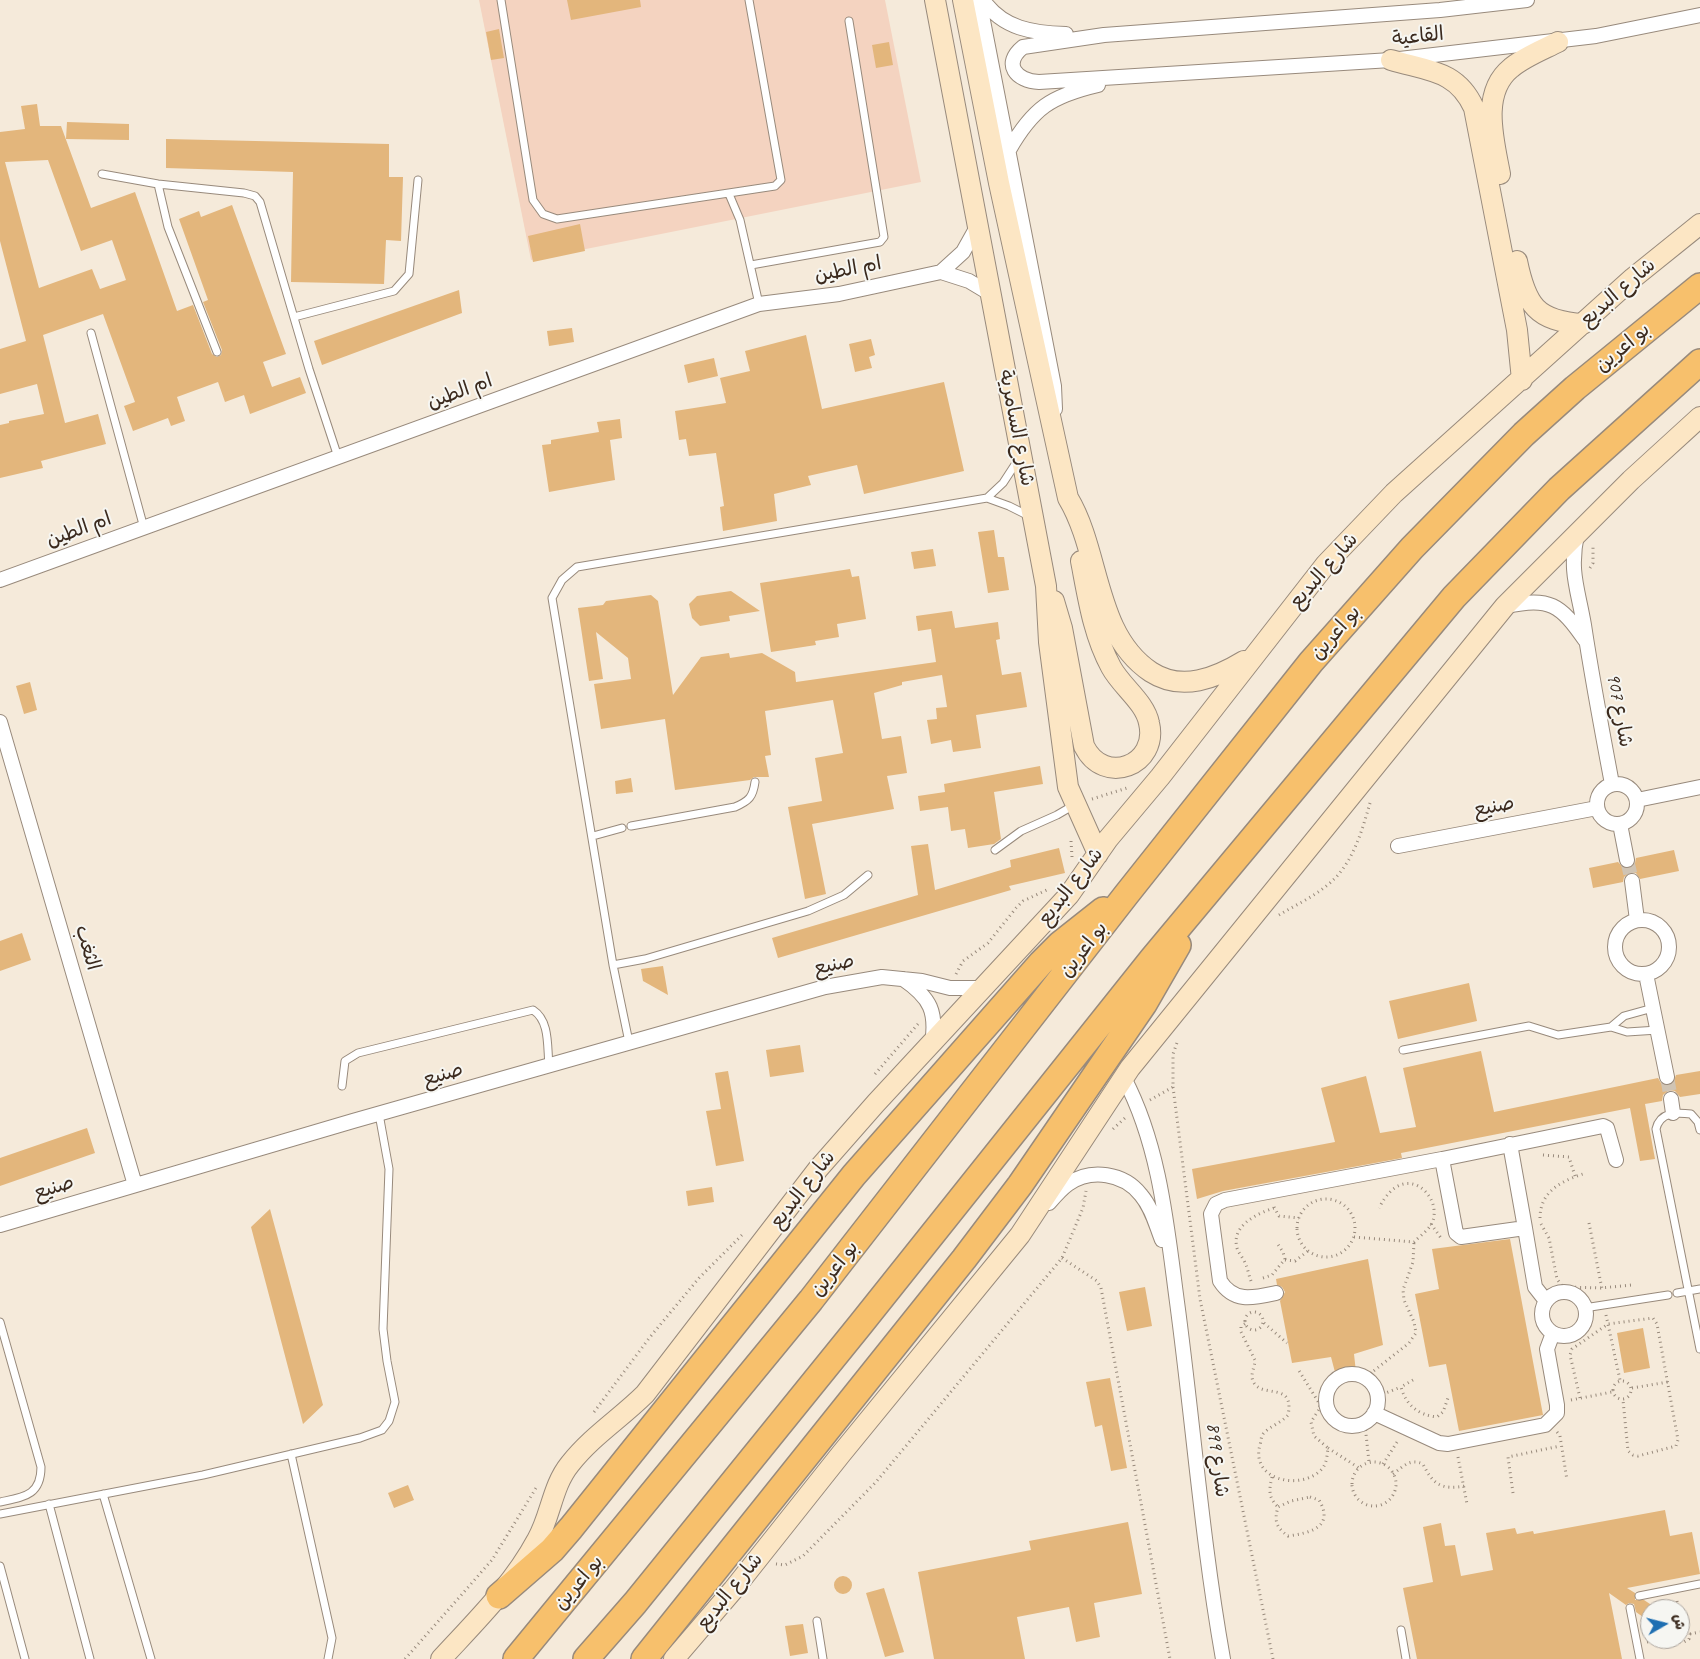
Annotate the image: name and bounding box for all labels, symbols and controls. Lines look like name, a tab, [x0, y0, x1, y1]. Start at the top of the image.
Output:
street label: القاعية	[1391, 22, 1445, 52]
street label: ام الطين	[812, 252, 884, 288]
street label: شارع البديع	[1575, 254, 1661, 332]
street label: بو اعرين	[1591, 318, 1655, 378]
street label: شارع السامرية	[993, 368, 1039, 488]
street label: ام الطين	[424, 369, 496, 415]
street label: ام الطين	[43, 507, 115, 553]
street label: شارع البديع	[1285, 528, 1363, 614]
street label: بو اعرين	[1306, 601, 1366, 665]
street label: شارع 907	[1601, 671, 1637, 749]
street label: صنيع	[1472, 791, 1516, 823]
street label: شارع البديع	[1033, 843, 1109, 931]
street label: بو اعرين	[1055, 917, 1113, 983]
street label: الثغب	[69, 923, 105, 973]
street label: صنيع	[811, 949, 857, 981]
street label: صنيع	[420, 1058, 466, 1092]
street label: شارع البديع	[765, 1146, 841, 1234]
street label: صنيع	[31, 1171, 77, 1205]
street label: بو اعرين	[806, 1236, 864, 1302]
street label: شارع 899	[1201, 1421, 1233, 1499]
street label: شارع البديع	[692, 1548, 768, 1636]
street label: بو اعرين	[549, 1551, 609, 1615]
north arrow	[1640, 1599, 1690, 1649]
text: ش	[1670, 1613, 1689, 1631]

